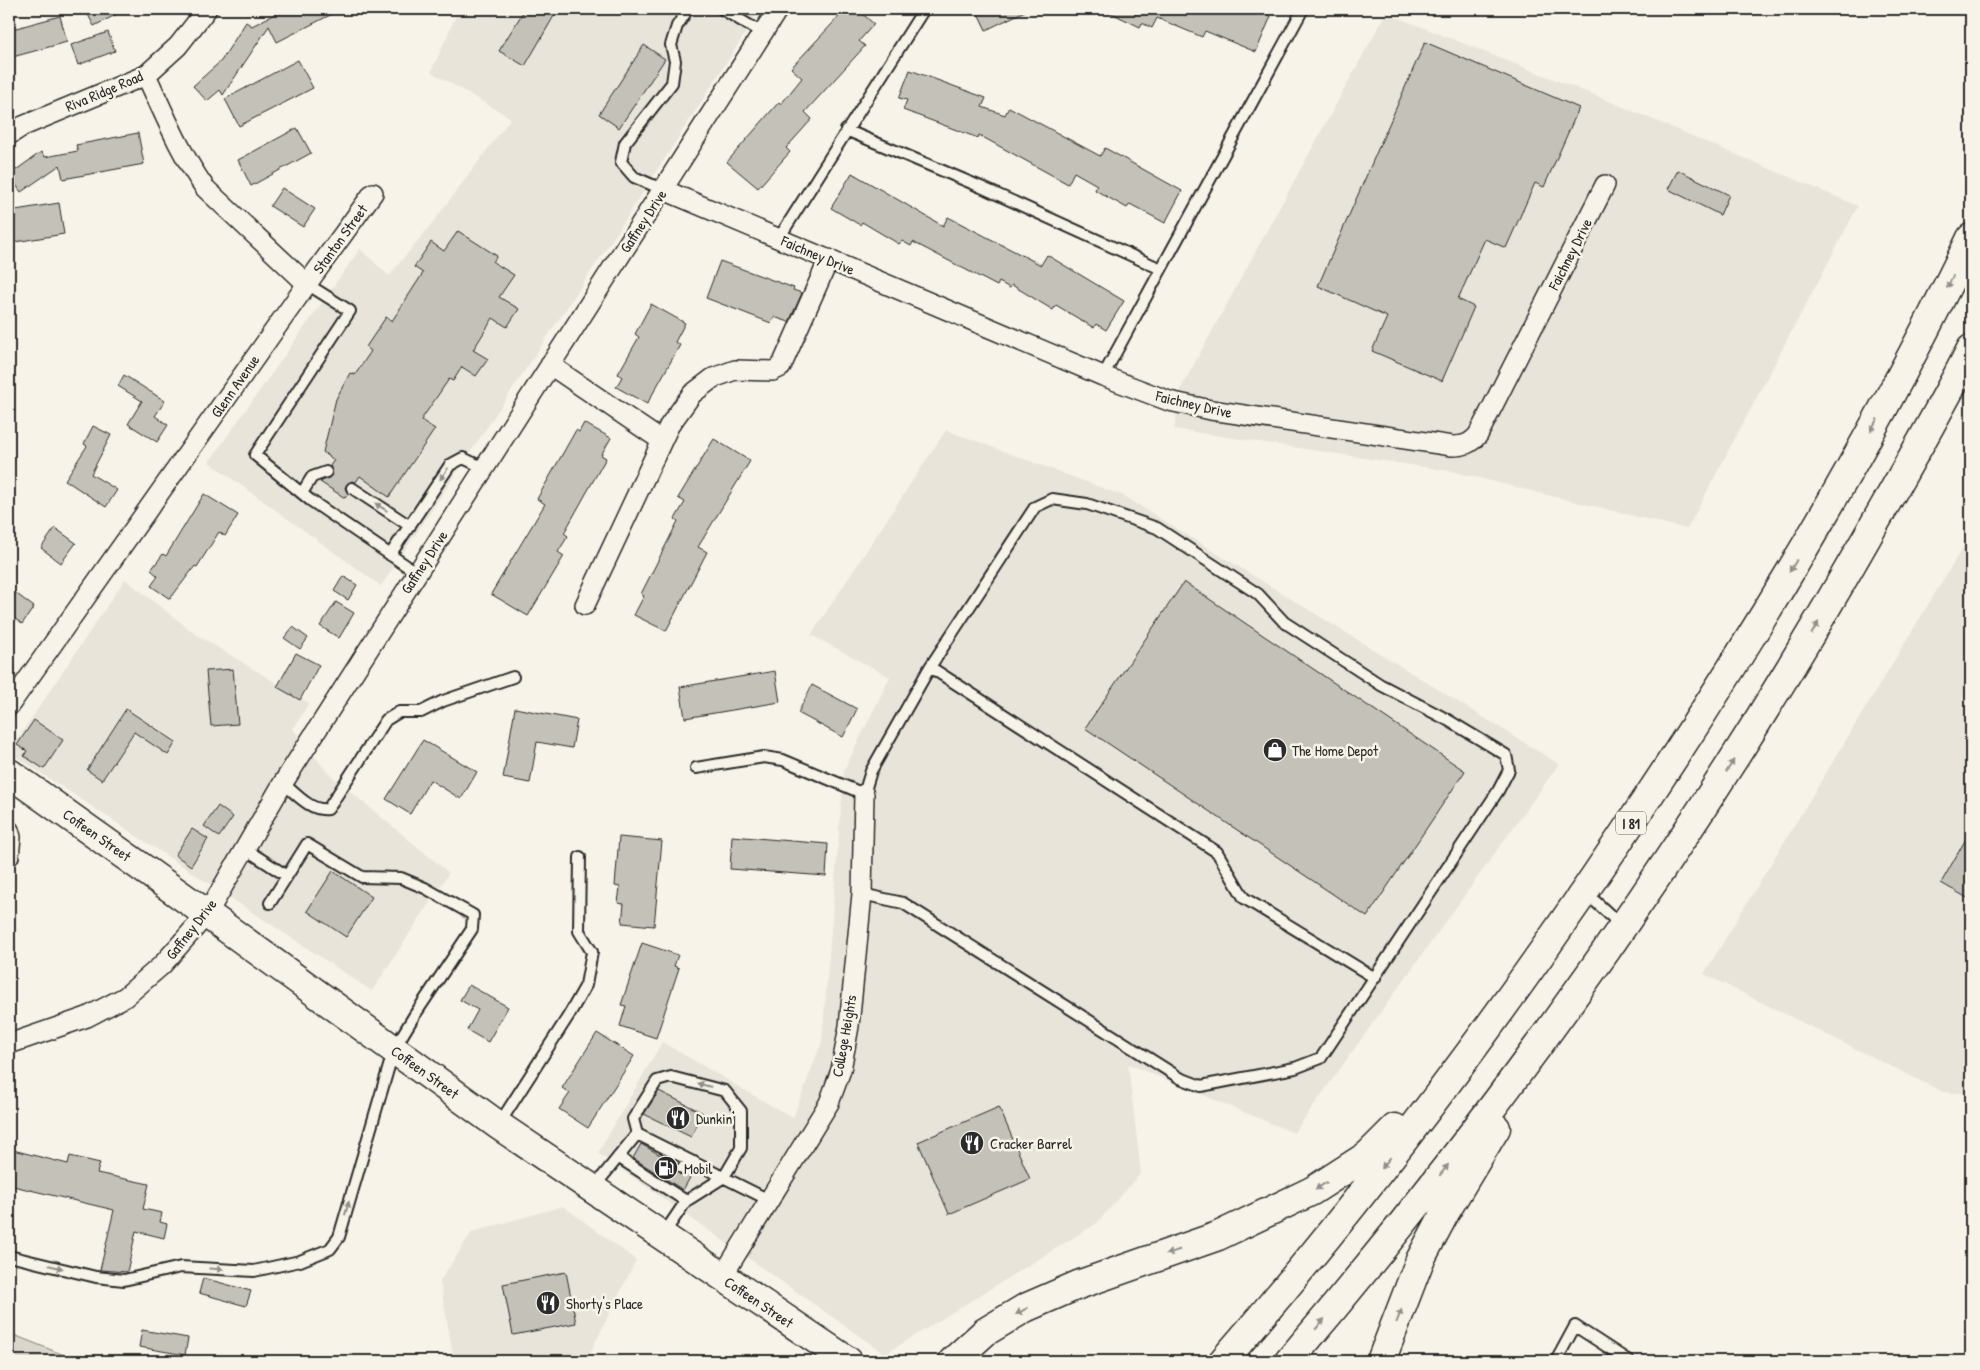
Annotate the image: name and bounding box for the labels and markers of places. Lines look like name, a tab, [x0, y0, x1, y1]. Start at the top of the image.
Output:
shop icon: The Home Depot	[1262, 737, 1288, 763]
place label: The Home Depot	[1292, 740, 1379, 761]
restaurant icon: Dunkin'	[665, 1105, 691, 1131]
place label: Dunkin'	[696, 1108, 735, 1129]
restaurant icon: Cracker Barrel	[959, 1130, 985, 1156]
place label: Cracker Barrel	[990, 1133, 1072, 1154]
fuel station icon: Mobil	[653, 1155, 679, 1181]
place label: Mobil	[684, 1158, 713, 1179]
restaurant icon: Shorty's Place	[535, 1290, 561, 1316]
place label: Shorty's Place	[566, 1293, 643, 1314]

